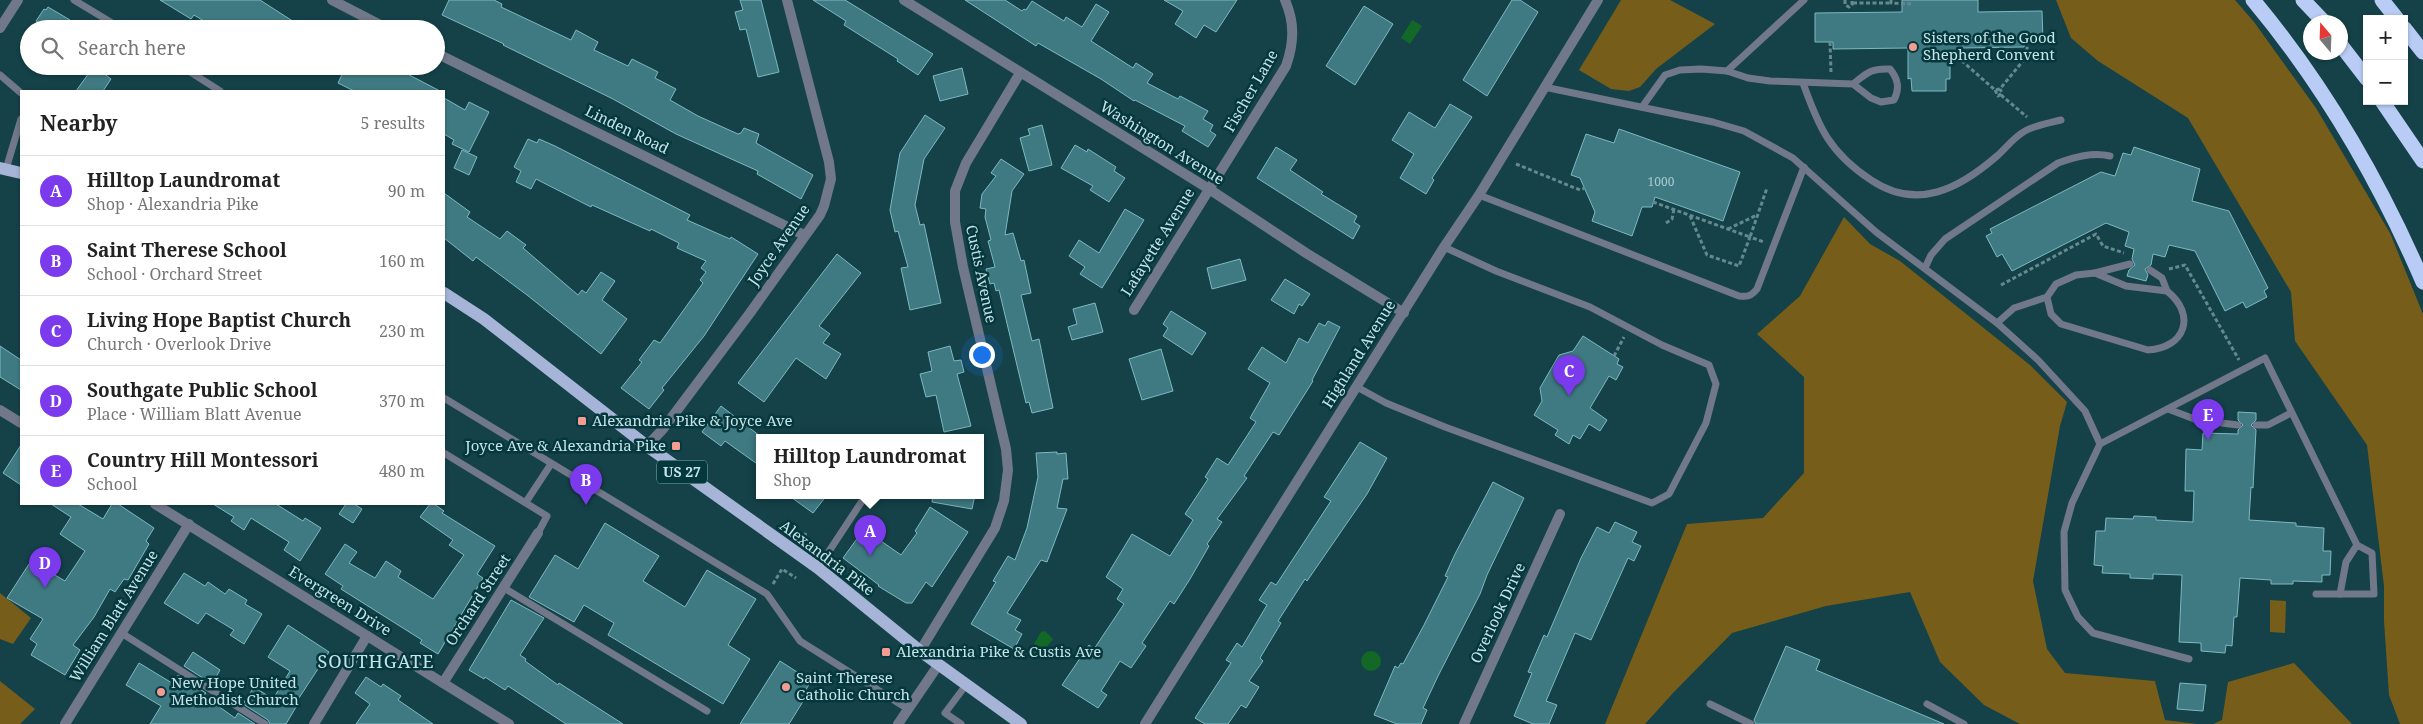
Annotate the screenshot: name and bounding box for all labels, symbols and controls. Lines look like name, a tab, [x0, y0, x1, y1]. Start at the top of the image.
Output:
north arrow	[2303, 15, 2348, 60]
map controls	[2363, 15, 2408, 105]
button: +	[2363, 15, 2408, 60]
search box	[20, 20, 445, 75]
place label: Sisters of the Good Shepherd Convent	[1923, 27, 2056, 64]
icon: search	[38, 34, 66, 62]
text: Search here	[78, 35, 186, 61]
marker: Sisters of the Good Shepherd Convent	[1907, 41, 1919, 53]
street label: Fischer Lane	[1219, 46, 1282, 135]
button: −	[2363, 60, 2408, 105]
street label: Washington Avenue	[1097, 96, 1228, 189]
street label: Linden Road	[582, 100, 673, 158]
text: Nearby	[40, 109, 118, 137]
text: 5 results	[361, 112, 425, 134]
text: Hilltop Laundromat	[87, 167, 280, 193]
house number: 1000	[1648, 173, 1675, 190]
text: A	[50, 180, 62, 202]
text: 90 m	[388, 180, 425, 202]
street label: Lafayette Avenue	[1116, 184, 1199, 299]
text: Shop · Alexandria Pike	[87, 193, 259, 215]
street label: Joyce Avenue	[742, 200, 814, 290]
street label: Custis Avenue	[962, 223, 1002, 325]
text: Saint Therese School	[87, 237, 287, 263]
text: B	[51, 250, 61, 272]
text: 160 m	[379, 250, 425, 272]
text: School · Orchard Street	[87, 263, 262, 285]
street label: Highland Avenue	[1317, 296, 1399, 411]
text: Living Hope Baptist Church	[87, 307, 351, 333]
text: C	[51, 320, 61, 342]
text: 230 m	[379, 320, 425, 342]
text: Church · Overlook Drive	[87, 333, 271, 355]
your location	[969, 342, 995, 368]
pin: C	[1553, 355, 1585, 396]
text: Southgate Public School	[87, 377, 317, 403]
text: D	[50, 390, 62, 412]
text: 370 m	[379, 390, 425, 412]
pin: E	[2192, 399, 2224, 440]
text: Place · William Blatt Avenue	[87, 403, 302, 425]
place label: Alexandria Pike & Joyce Ave	[592, 410, 793, 430]
marker: Alexandria Pike & Joyce Ave	[576, 415, 588, 427]
popup	[756, 434, 984, 499]
place label: Joyce Ave & Alexandria Pike	[464, 435, 666, 455]
marker: Joyce Ave & Alexandria Pike	[670, 440, 682, 452]
text: Hilltop Laundromat	[773, 443, 967, 469]
text: Country Hill Montessori	[87, 447, 318, 473]
text: E	[51, 460, 61, 482]
text: 480 m	[379, 460, 425, 482]
road number: US 27	[657, 461, 707, 484]
pin: B	[570, 464, 602, 505]
text: Shop	[773, 469, 811, 491]
text: School	[87, 473, 137, 495]
pin: A	[854, 515, 886, 556]
street label: Alexandria Pike	[776, 517, 878, 599]
street label: William Blatt Avenue	[64, 546, 162, 685]
pin: D	[29, 547, 61, 588]
street label: Orchard Street	[440, 550, 514, 649]
street label: Overlook Drive	[1465, 559, 1529, 666]
street label: Evergreen Drive	[285, 561, 396, 640]
place label: Alexandria Pike & Custis Ave	[896, 641, 1101, 661]
marker: Alexandria Pike & Custis Ave	[880, 646, 892, 658]
district label: SOUTHGATE	[317, 649, 435, 673]
place label: Saint Therese Catholic Church	[796, 667, 911, 704]
place label: New Hope United Methodist Church	[171, 672, 299, 709]
marker: Saint Therese Catholic Church	[780, 681, 792, 693]
marker: New Hope United Methodist Church	[155, 686, 167, 698]

